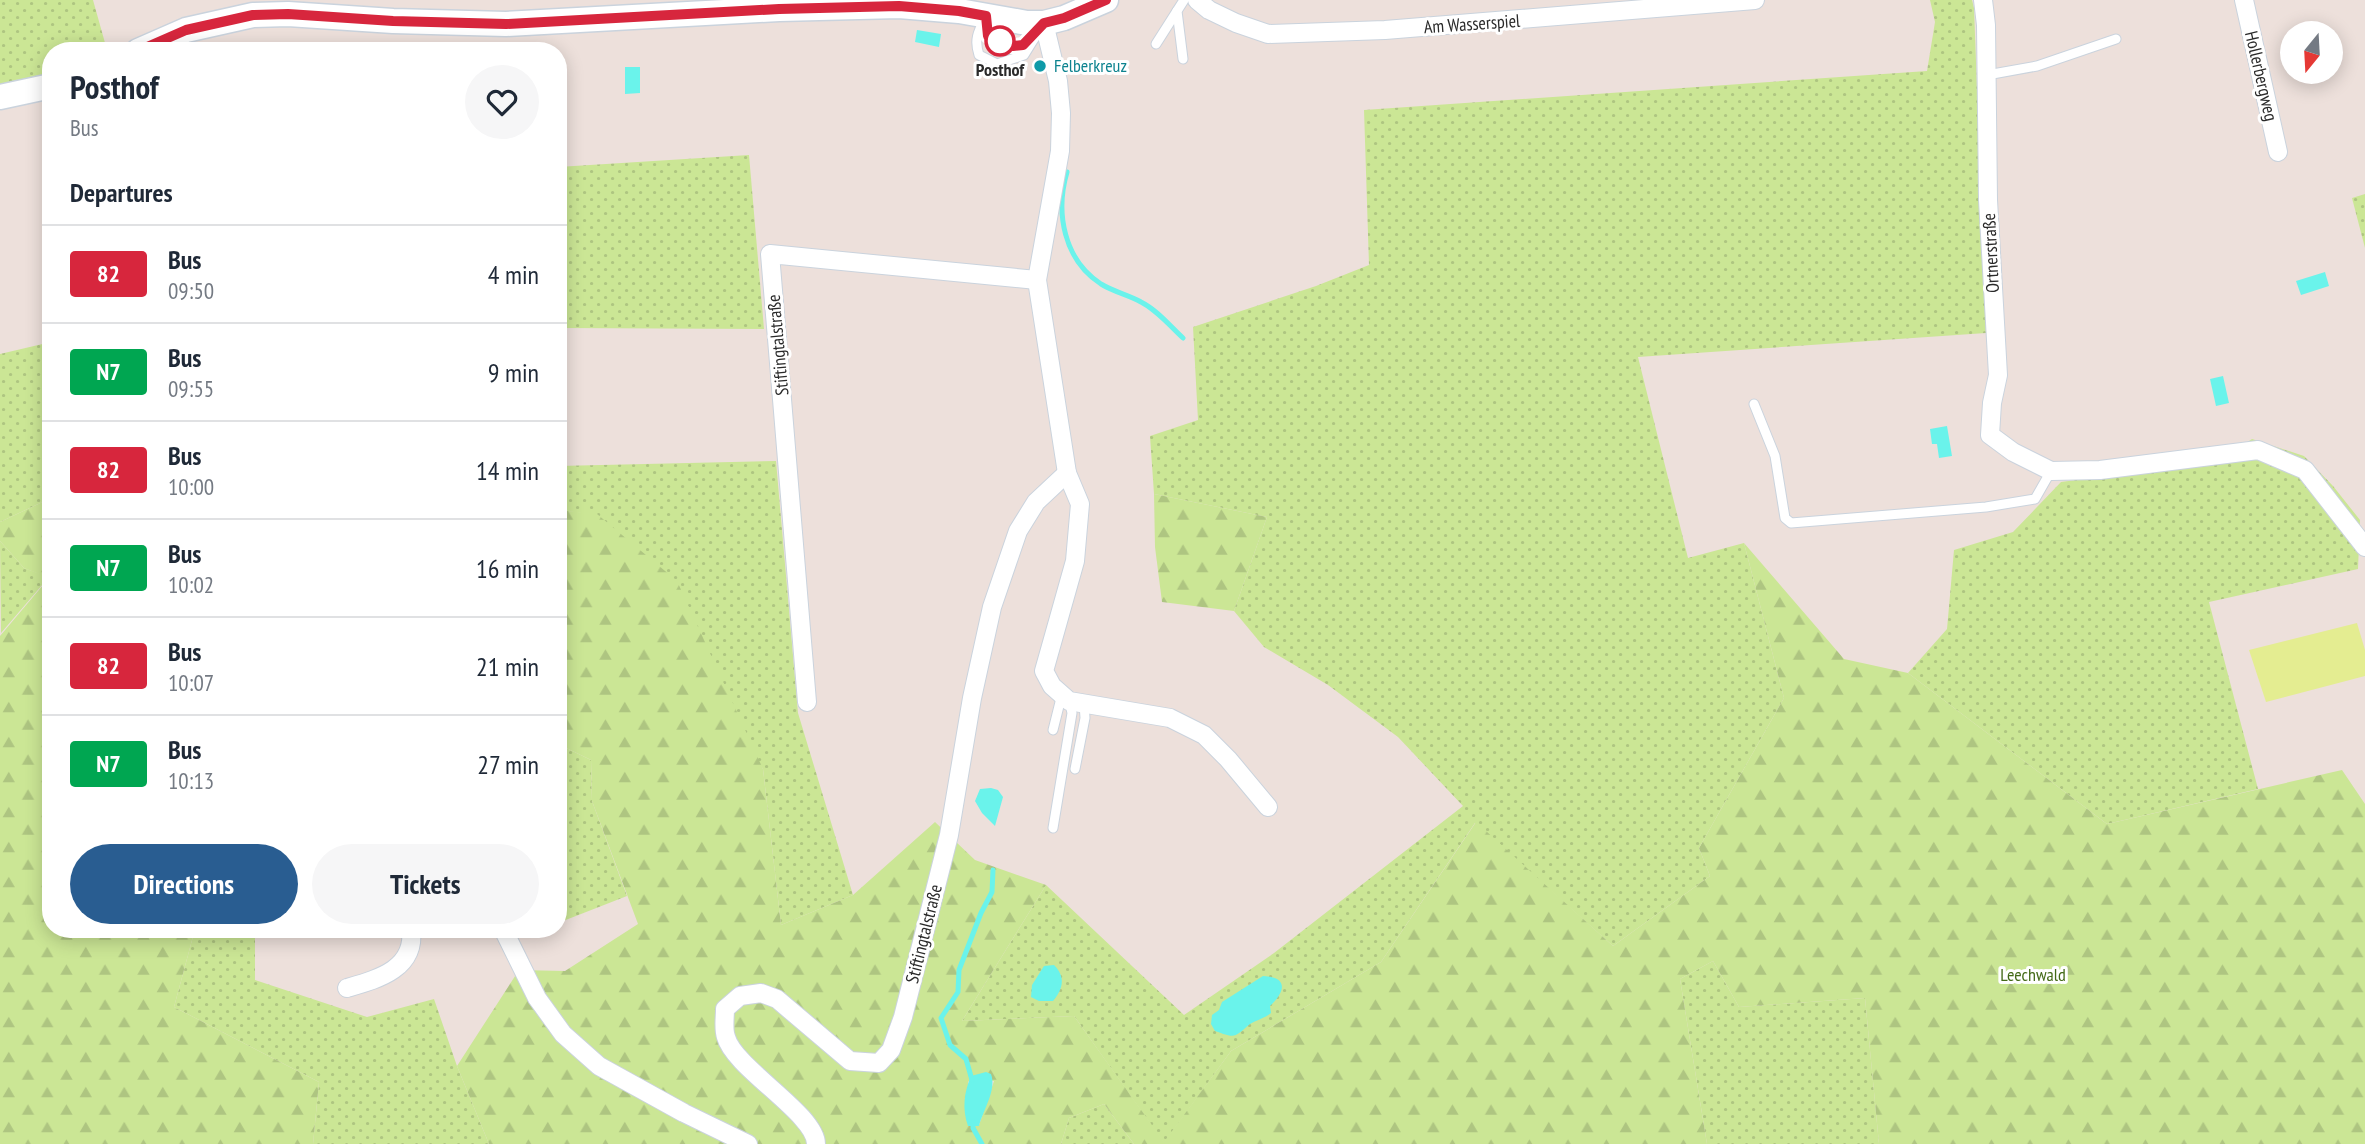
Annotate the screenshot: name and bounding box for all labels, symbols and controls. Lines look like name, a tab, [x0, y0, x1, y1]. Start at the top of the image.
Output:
street label: Am Wasserspiel	[1423, 9, 1522, 38]
north arrow	[2280, 21, 2343, 84]
map controls	[2280, 21, 2343, 84]
marker: Posthof	[985, 26, 1015, 56]
street label: Hollerbergweg	[2240, 29, 2283, 123]
place label: Felberkreuz	[1054, 54, 1127, 77]
place label: Posthof	[976, 58, 1025, 81]
marker: Felberkreuz	[1032, 58, 1048, 74]
text: Posthof	[70, 65, 159, 108]
button: heart	[465, 65, 539, 139]
text: Bus	[70, 113, 99, 142]
text: Departures	[70, 176, 173, 209]
street label: Ortnerstraße	[1977, 213, 2004, 294]
text: Bus	[168, 243, 201, 276]
text: 82	[97, 258, 120, 289]
text: 4 min	[488, 258, 539, 291]
text: 09:50	[168, 276, 214, 305]
street label: Stiftingtalstraße	[762, 294, 793, 396]
text: Bus	[168, 341, 201, 374]
text: N7	[96, 356, 121, 387]
text: 9 min	[488, 356, 539, 389]
text: 09:55	[168, 374, 214, 403]
text: Bus	[168, 439, 201, 472]
text: 82	[97, 454, 120, 485]
text: 14 min	[476, 454, 539, 487]
text: 10:00	[168, 472, 214, 501]
text: Bus	[168, 537, 201, 570]
text: N7	[96, 552, 121, 583]
text: 16 min	[476, 552, 539, 585]
text: 10:02	[168, 570, 214, 599]
text: Bus	[168, 635, 201, 668]
text: 82	[97, 650, 120, 681]
text: 21 min	[476, 650, 539, 683]
text: 10:07	[168, 668, 214, 697]
text: Bus	[168, 733, 201, 766]
text: N7	[96, 748, 121, 779]
text: 27 min	[477, 748, 539, 781]
text: 10:13	[168, 766, 214, 795]
button: Directions	[70, 844, 298, 924]
button: Tickets	[312, 844, 539, 924]
street label: Stiftingtalstraße	[900, 882, 947, 986]
park label: Leechwald	[2000, 963, 2066, 986]

